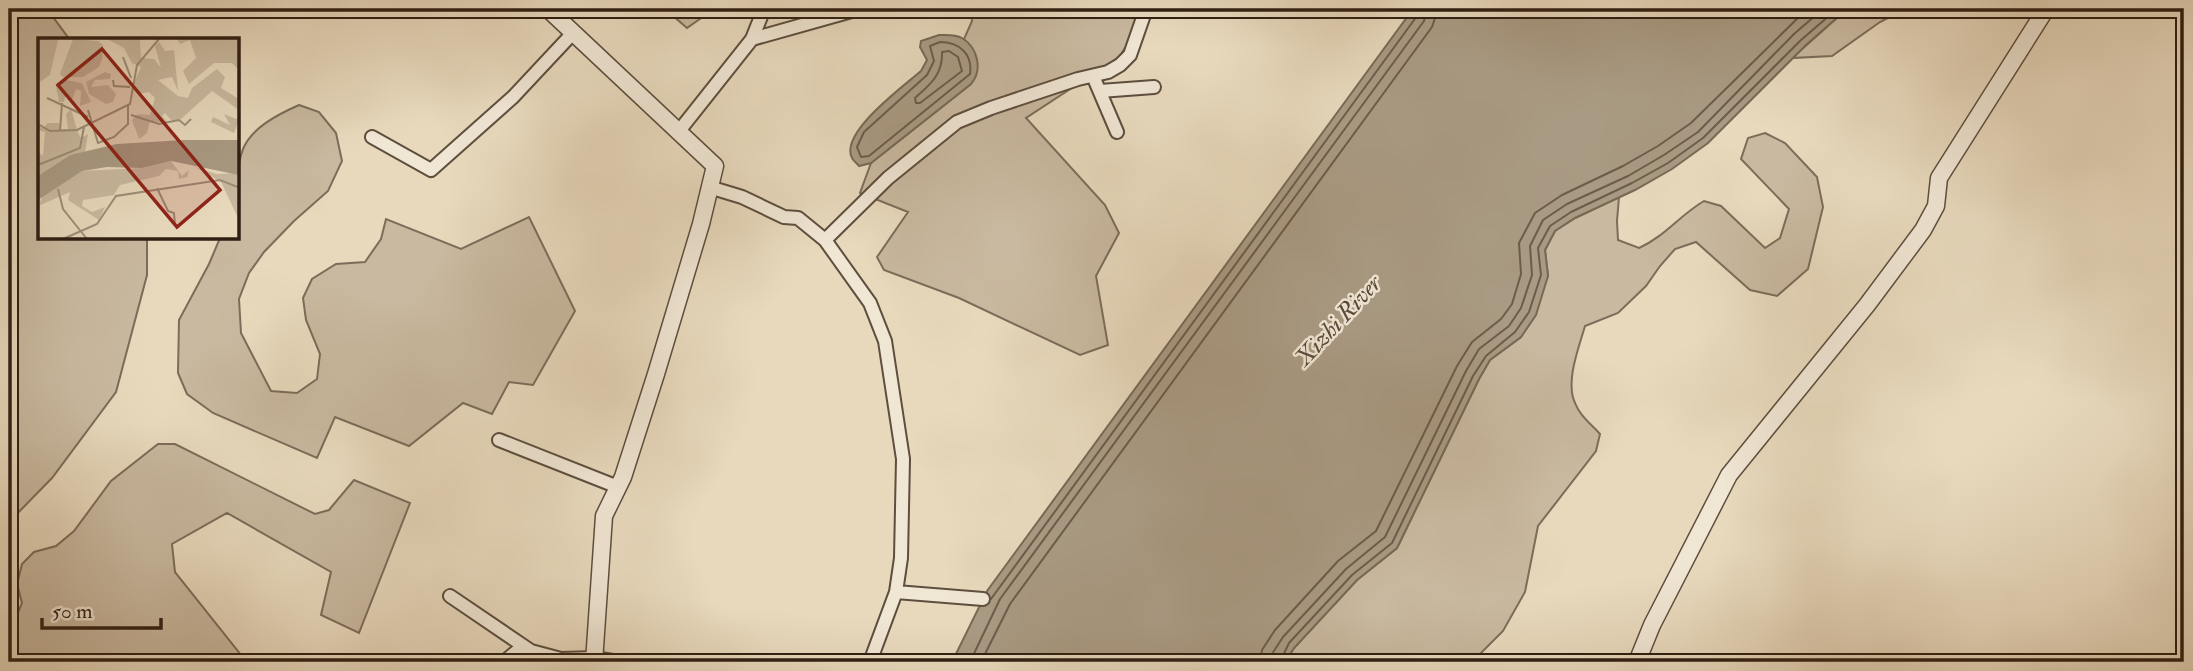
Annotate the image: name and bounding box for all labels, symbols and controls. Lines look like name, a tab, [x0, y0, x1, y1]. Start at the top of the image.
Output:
inset map	[38, 38, 240, 240]
water label: Xizhi River	[1287, 268, 1389, 374]
scale bar	[42, 587, 161, 631]
text: 50 m	[52, 598, 93, 625]

